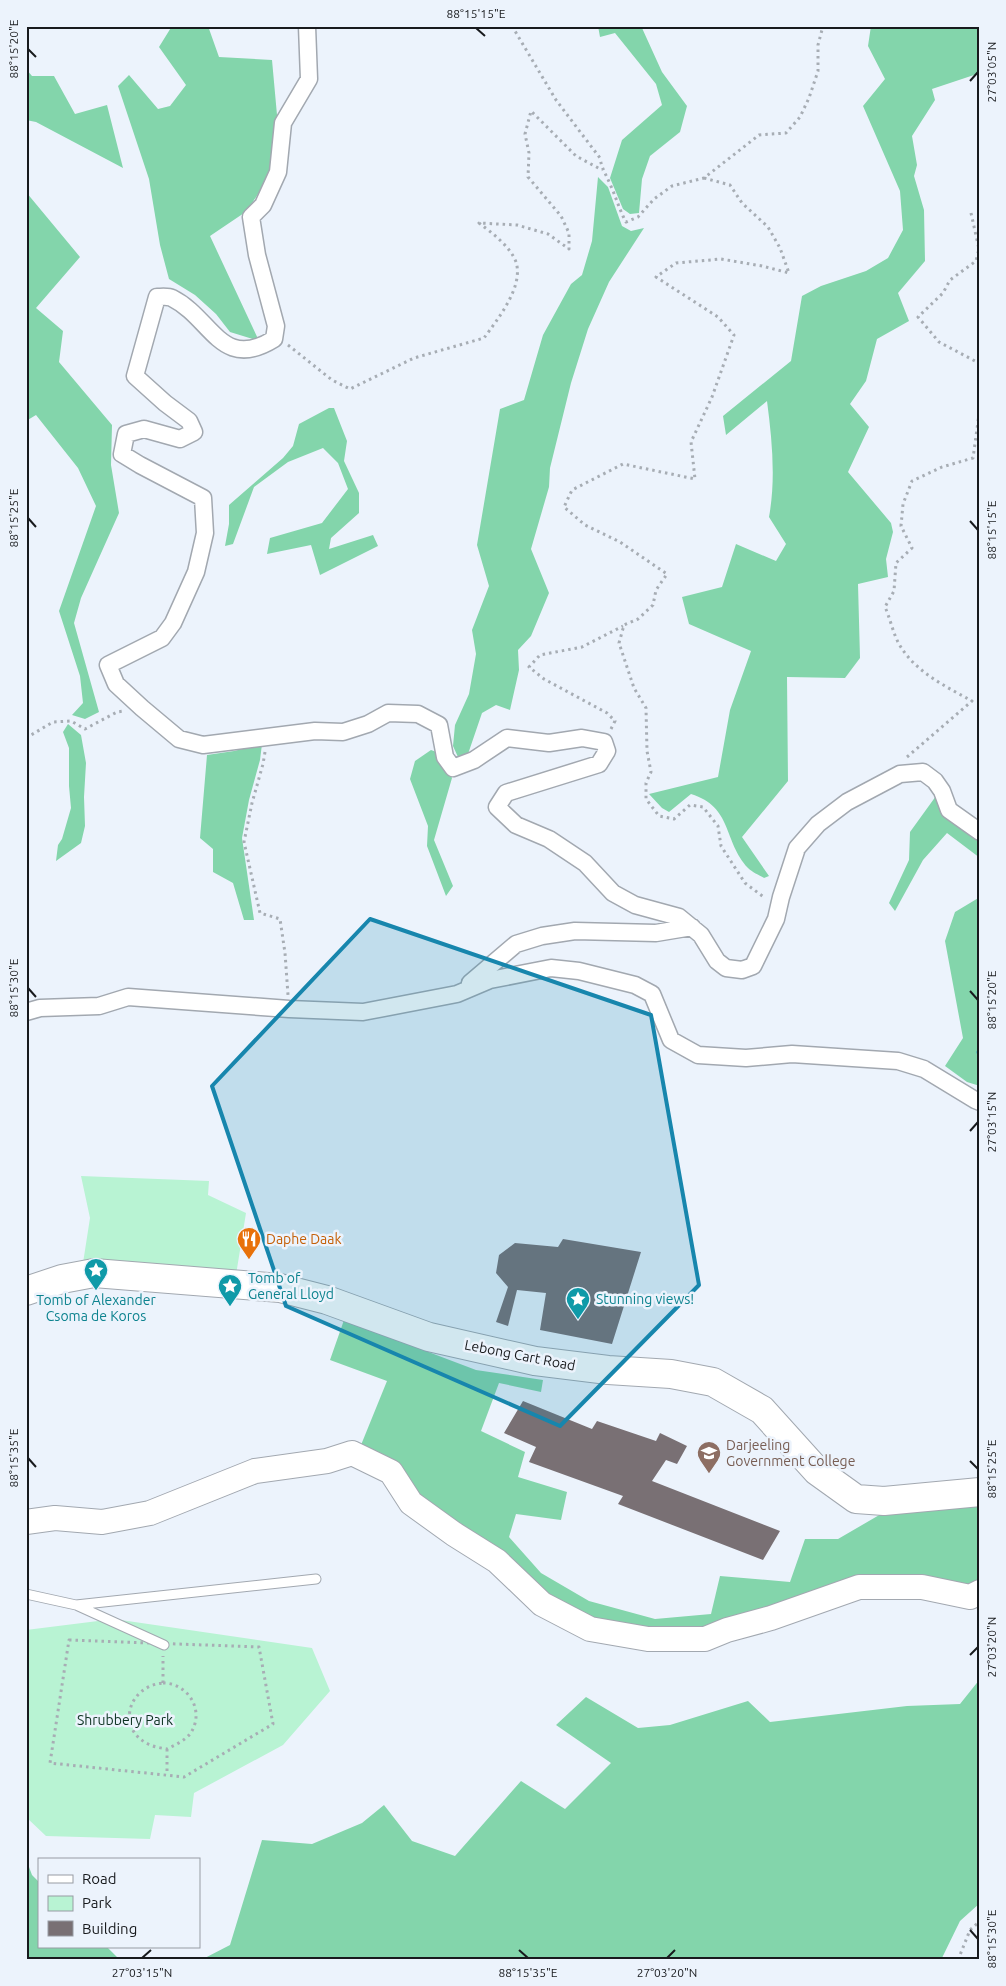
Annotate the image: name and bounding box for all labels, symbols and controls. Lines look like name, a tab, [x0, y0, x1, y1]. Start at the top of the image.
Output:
text: 88°15'15"E	[447, 7, 506, 20]
text: 88°15'20"E	[7, 19, 20, 78]
text: 27°03'05"N	[985, 42, 998, 102]
text: 88°15'25"E	[7, 488, 20, 547]
text: 88°15'15"E	[985, 500, 998, 559]
text: 88°15'30"E	[7, 958, 20, 1017]
text: 88°15'20"E	[985, 970, 998, 1029]
text: 27°03'15"N	[985, 1092, 998, 1152]
restaurant icon: Daphe Daak	[236, 1226, 262, 1260]
place label: Daphe Daak	[266, 1231, 342, 1247]
place icon: Tomb of Alexander Csoma de Koros	[83, 1257, 109, 1291]
place label: Tomb of General Lloyd	[248, 1270, 334, 1302]
place icon: Tomb of General Lloyd	[217, 1273, 243, 1307]
place icon: Stunning views!	[565, 1286, 591, 1320]
place label: Stunning views!	[596, 1291, 694, 1307]
place label: Tomb of Alexander Csoma de Koros	[36, 1292, 156, 1324]
street label: Lebong Cart Road	[463, 1336, 577, 1374]
text: 88°15'35"E	[7, 1428, 20, 1487]
place label: Darjeeling Government College	[726, 1437, 855, 1469]
text: 88°15'25"E	[985, 1439, 998, 1498]
school or university icon: Darjeeling Government College	[696, 1440, 722, 1474]
text: 27°03'20"N	[985, 1617, 998, 1677]
park label: Shrubbery Park	[77, 1712, 173, 1728]
legend	[38, 1858, 200, 1948]
text: Road	[82, 1870, 117, 1887]
text: Park	[82, 1894, 112, 1911]
text: 88°15'30"E	[985, 1909, 998, 1968]
text: Building	[82, 1920, 137, 1937]
text: 27°03'15"N	[112, 1966, 172, 1979]
text: 88°15'35"E	[499, 1966, 558, 1979]
text: 27°03'20"N	[637, 1966, 697, 1979]

